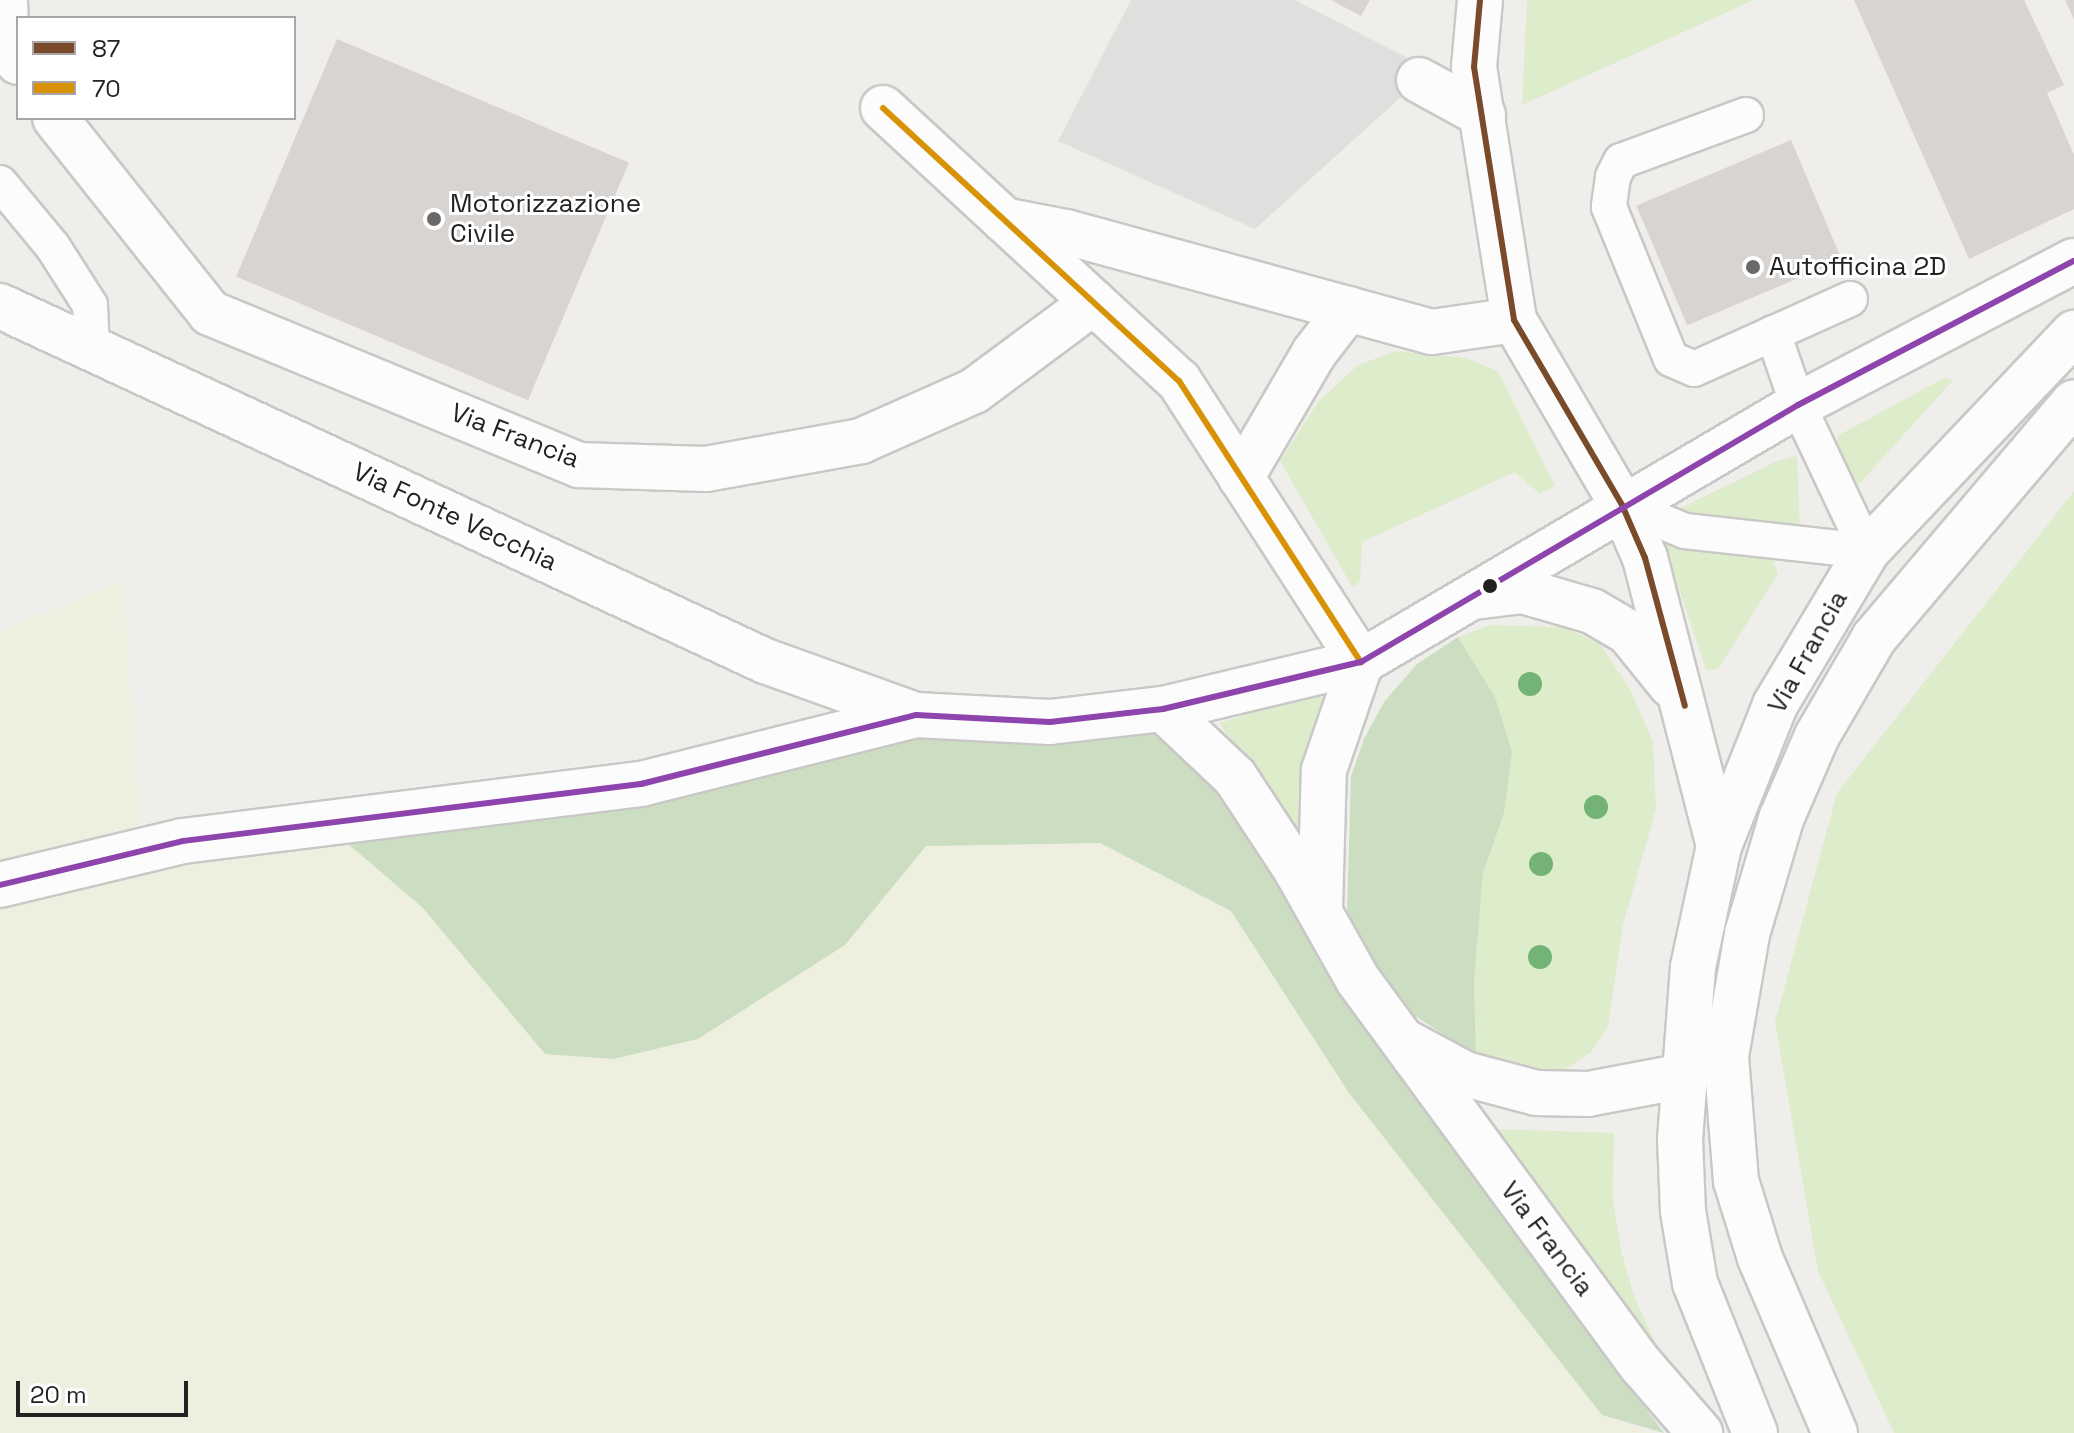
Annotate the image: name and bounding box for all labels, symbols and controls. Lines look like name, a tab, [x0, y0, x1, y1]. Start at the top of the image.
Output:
legend	[16, 16, 296, 120]
text: 87	[92, 33, 120, 64]
text: 70	[92, 73, 121, 104]
place label: Motorizzazione Civile	[450, 188, 641, 250]
marker: Motorizzazione Civile	[425, 210, 443, 228]
place label: Autofficina 2D	[1769, 251, 1946, 283]
marker: Autofficina 2D	[1744, 258, 1762, 276]
street label: Via Francia	[446, 397, 584, 475]
street label: Via Fonte Vecchia	[348, 456, 562, 578]
unlabelled marker	[1482, 578, 1498, 594]
street label: Via Francia	[1762, 585, 1854, 719]
street label: Via Francia	[1494, 1176, 1600, 1302]
scale bar	[20, 1365, 192, 1415]
text: 20 m	[30, 1379, 87, 1410]

